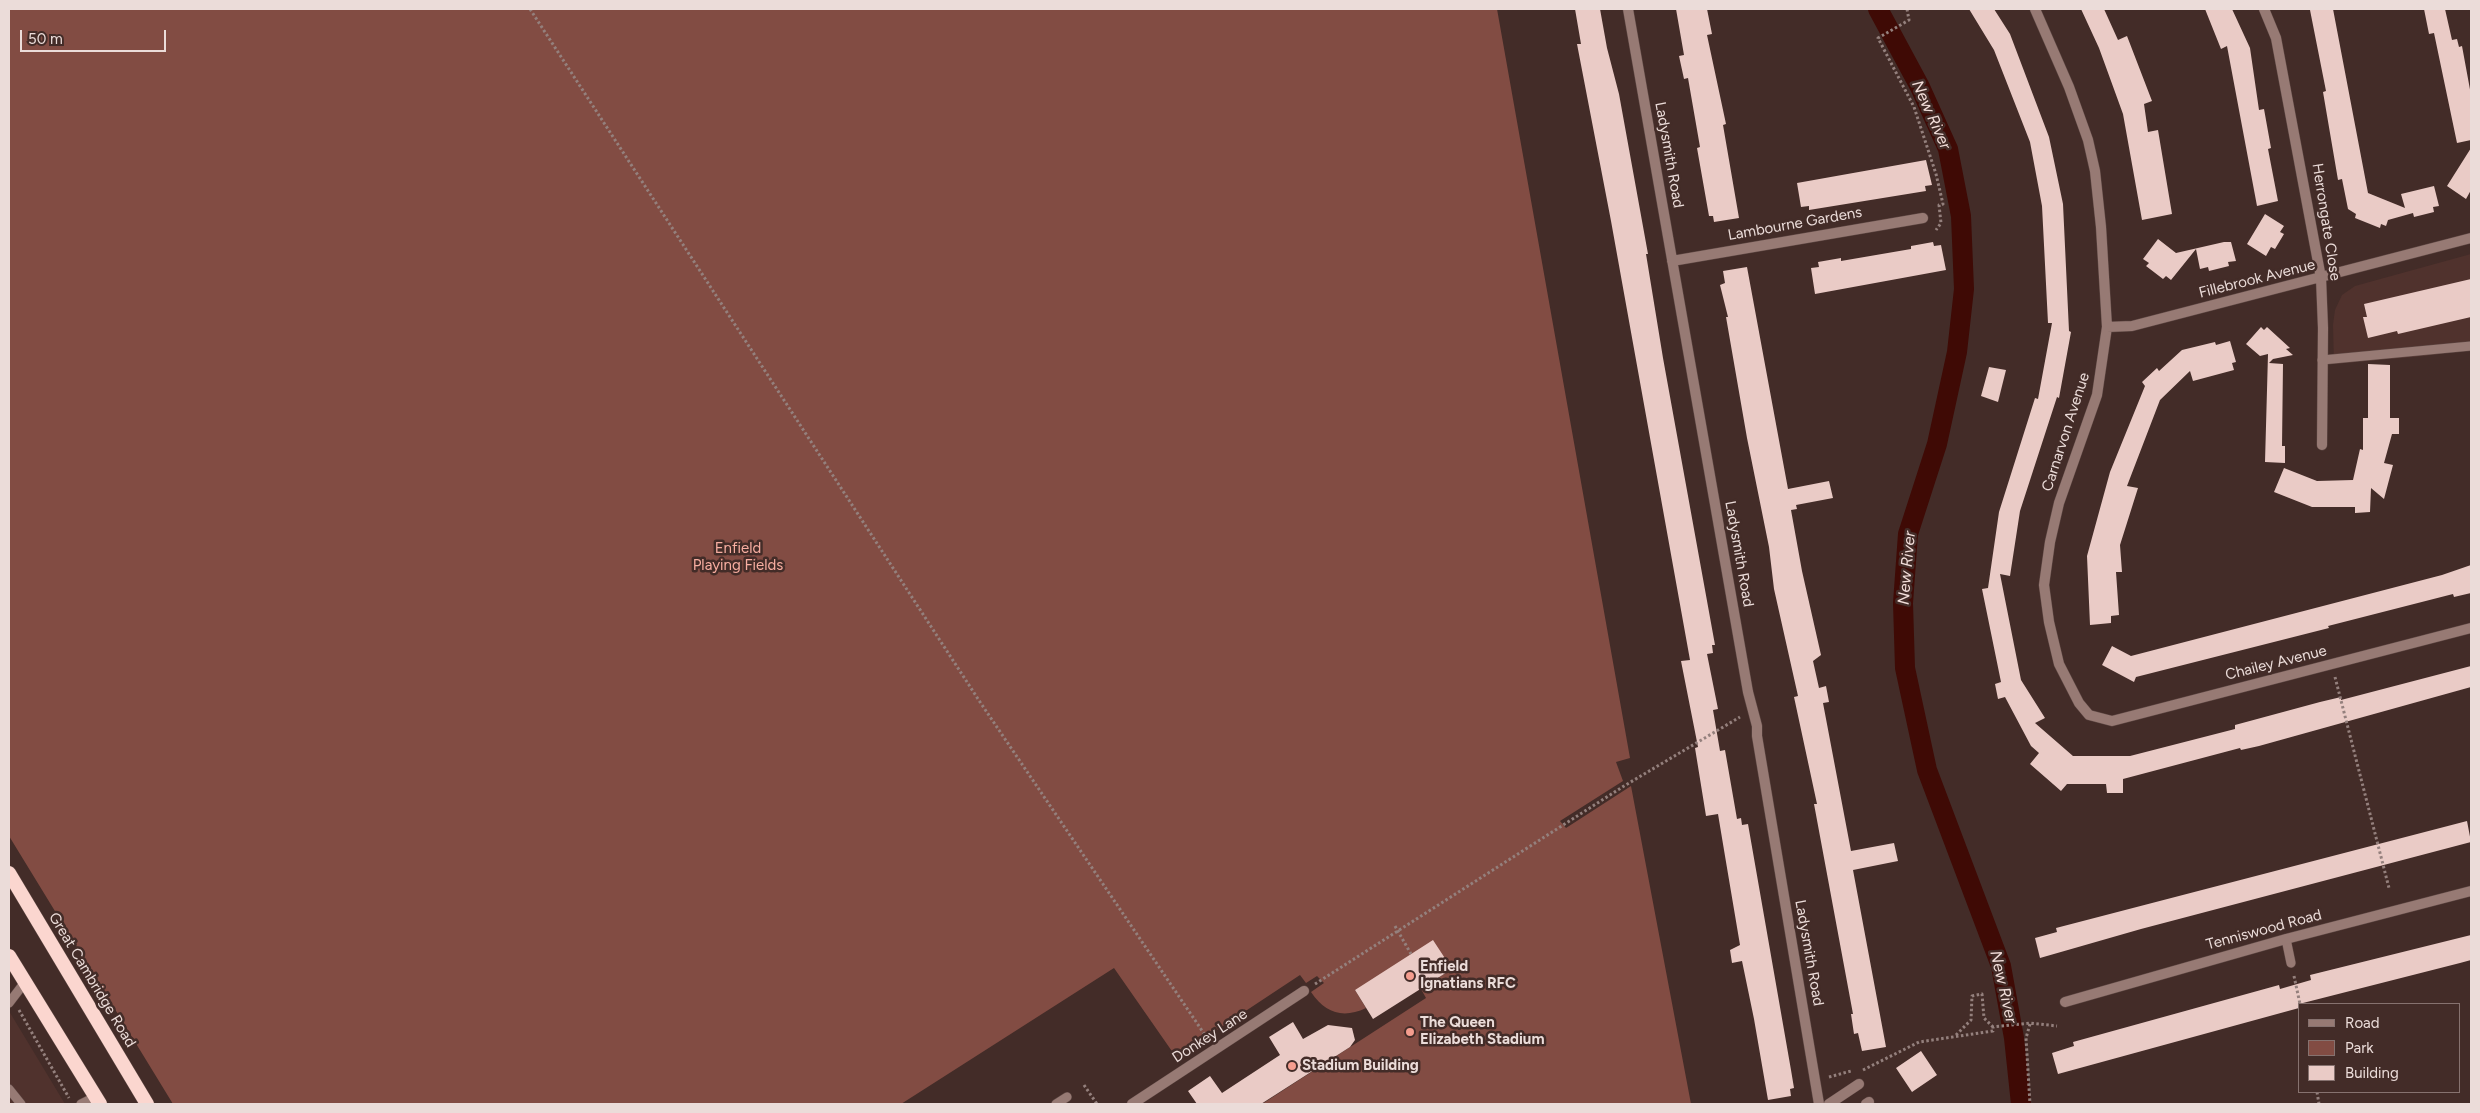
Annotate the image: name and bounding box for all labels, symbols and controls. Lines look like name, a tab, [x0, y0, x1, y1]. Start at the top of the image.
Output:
scale bar	[22, 20, 169, 52]
text: 50 m	[28, 30, 63, 48]
water label: New River	[1907, 77, 1955, 153]
street label: Ladysmith Road	[1651, 100, 1687, 210]
street label: Herrongate Close	[2308, 162, 2344, 282]
street label: Lambourne Gardens	[1727, 203, 1863, 245]
street label: Fillebrook Avenue	[2197, 256, 2317, 302]
street label: Carnarvon Avenue	[2038, 370, 2094, 494]
street label: Ladysmith Road	[1721, 499, 1757, 609]
water label: New River	[1894, 530, 1920, 606]
park label: Enfield Playing Fields	[693, 540, 783, 575]
street label: Chailey Avenue	[2223, 642, 2329, 684]
street label: Ladysmith Road	[1791, 898, 1827, 1008]
street label: Tenniswood Road	[2204, 906, 2324, 954]
street label: Great Cambridge Road	[45, 909, 139, 1051]
water label: New River	[1985, 949, 2021, 1025]
place label: Enfield Ignatians RFC	[1420, 958, 1516, 993]
marker: Enfield Ignatians RFC	[1404, 970, 1416, 982]
legend	[2298, 1003, 2460, 1093]
street label: Donkey Lane	[1169, 1005, 1251, 1067]
place label: The Queen Elizabeth Stadium	[1420, 1014, 1544, 1049]
text: Road	[2345, 1014, 2380, 1032]
marker: The Queen Elizabeth Stadium	[1404, 1026, 1416, 1038]
text: Park	[2345, 1039, 2374, 1057]
place label: Stadium Building	[1302, 1057, 1419, 1075]
marker: Stadium Building	[1286, 1060, 1298, 1072]
text: Building	[2345, 1064, 2399, 1082]

